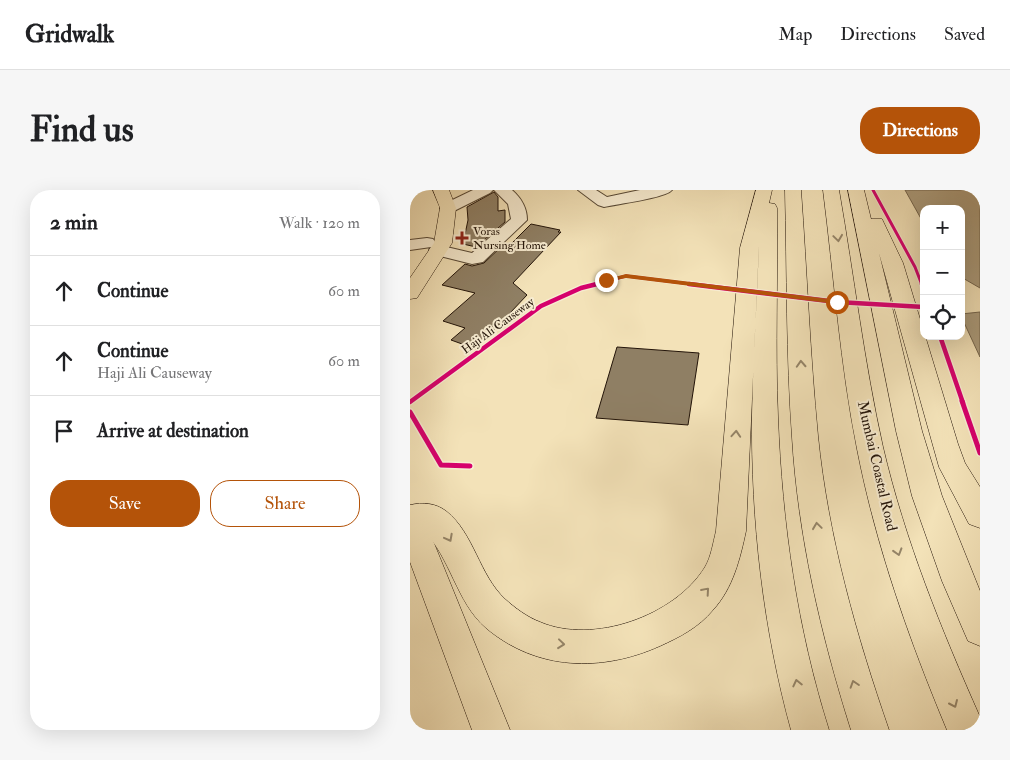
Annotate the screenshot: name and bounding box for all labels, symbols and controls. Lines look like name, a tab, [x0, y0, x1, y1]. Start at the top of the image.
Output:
text: Gridwalk	[25, 19, 114, 50]
text: Map	[779, 23, 812, 46]
text: Directions	[840, 23, 916, 46]
text: Saved	[944, 23, 985, 46]
button: Directions	[860, 107, 980, 154]
text: Find us	[30, 108, 134, 152]
map controls	[920, 205, 965, 340]
button: +	[920, 205, 965, 250]
text: 2 min	[50, 209, 98, 236]
text: Walk · 120 m	[279, 213, 360, 233]
place label: Voras Nursing Home	[473, 224, 546, 253]
marker: Voras Nursing Home	[455, 231, 469, 245]
one-way arrow	[832, 235, 843, 243]
button: −	[920, 250, 965, 295]
route end	[595, 269, 618, 292]
icon: ahead	[50, 277, 78, 305]
text: Continue	[97, 279, 168, 303]
text: 60 m	[328, 281, 360, 301]
route start	[826, 291, 849, 314]
street label: Haji Ali Causeway	[459, 294, 538, 357]
button: locate	[920, 295, 965, 340]
text: Continue	[97, 339, 168, 363]
icon: ahead	[50, 347, 78, 375]
text: 60 m	[328, 351, 360, 371]
one-way arrow	[796, 360, 807, 368]
text: Haji Ali Causeway	[97, 363, 212, 383]
street label: Mumbai Coastal Road	[853, 399, 901, 534]
icon: arrive	[50, 417, 78, 445]
text: Arrive at destination	[97, 419, 249, 443]
one-way arrow	[731, 430, 742, 438]
button: Save	[50, 480, 200, 527]
button: Share	[210, 480, 360, 527]
one-way arrow	[812, 521, 823, 529]
one-way arrow	[443, 533, 453, 542]
one-way arrow	[893, 547, 903, 556]
one-way arrow	[701, 587, 710, 596]
one-way arrow	[557, 639, 565, 650]
one-way arrow	[792, 678, 803, 687]
one-way arrow	[850, 680, 860, 688]
one-way arrow	[948, 699, 959, 708]

